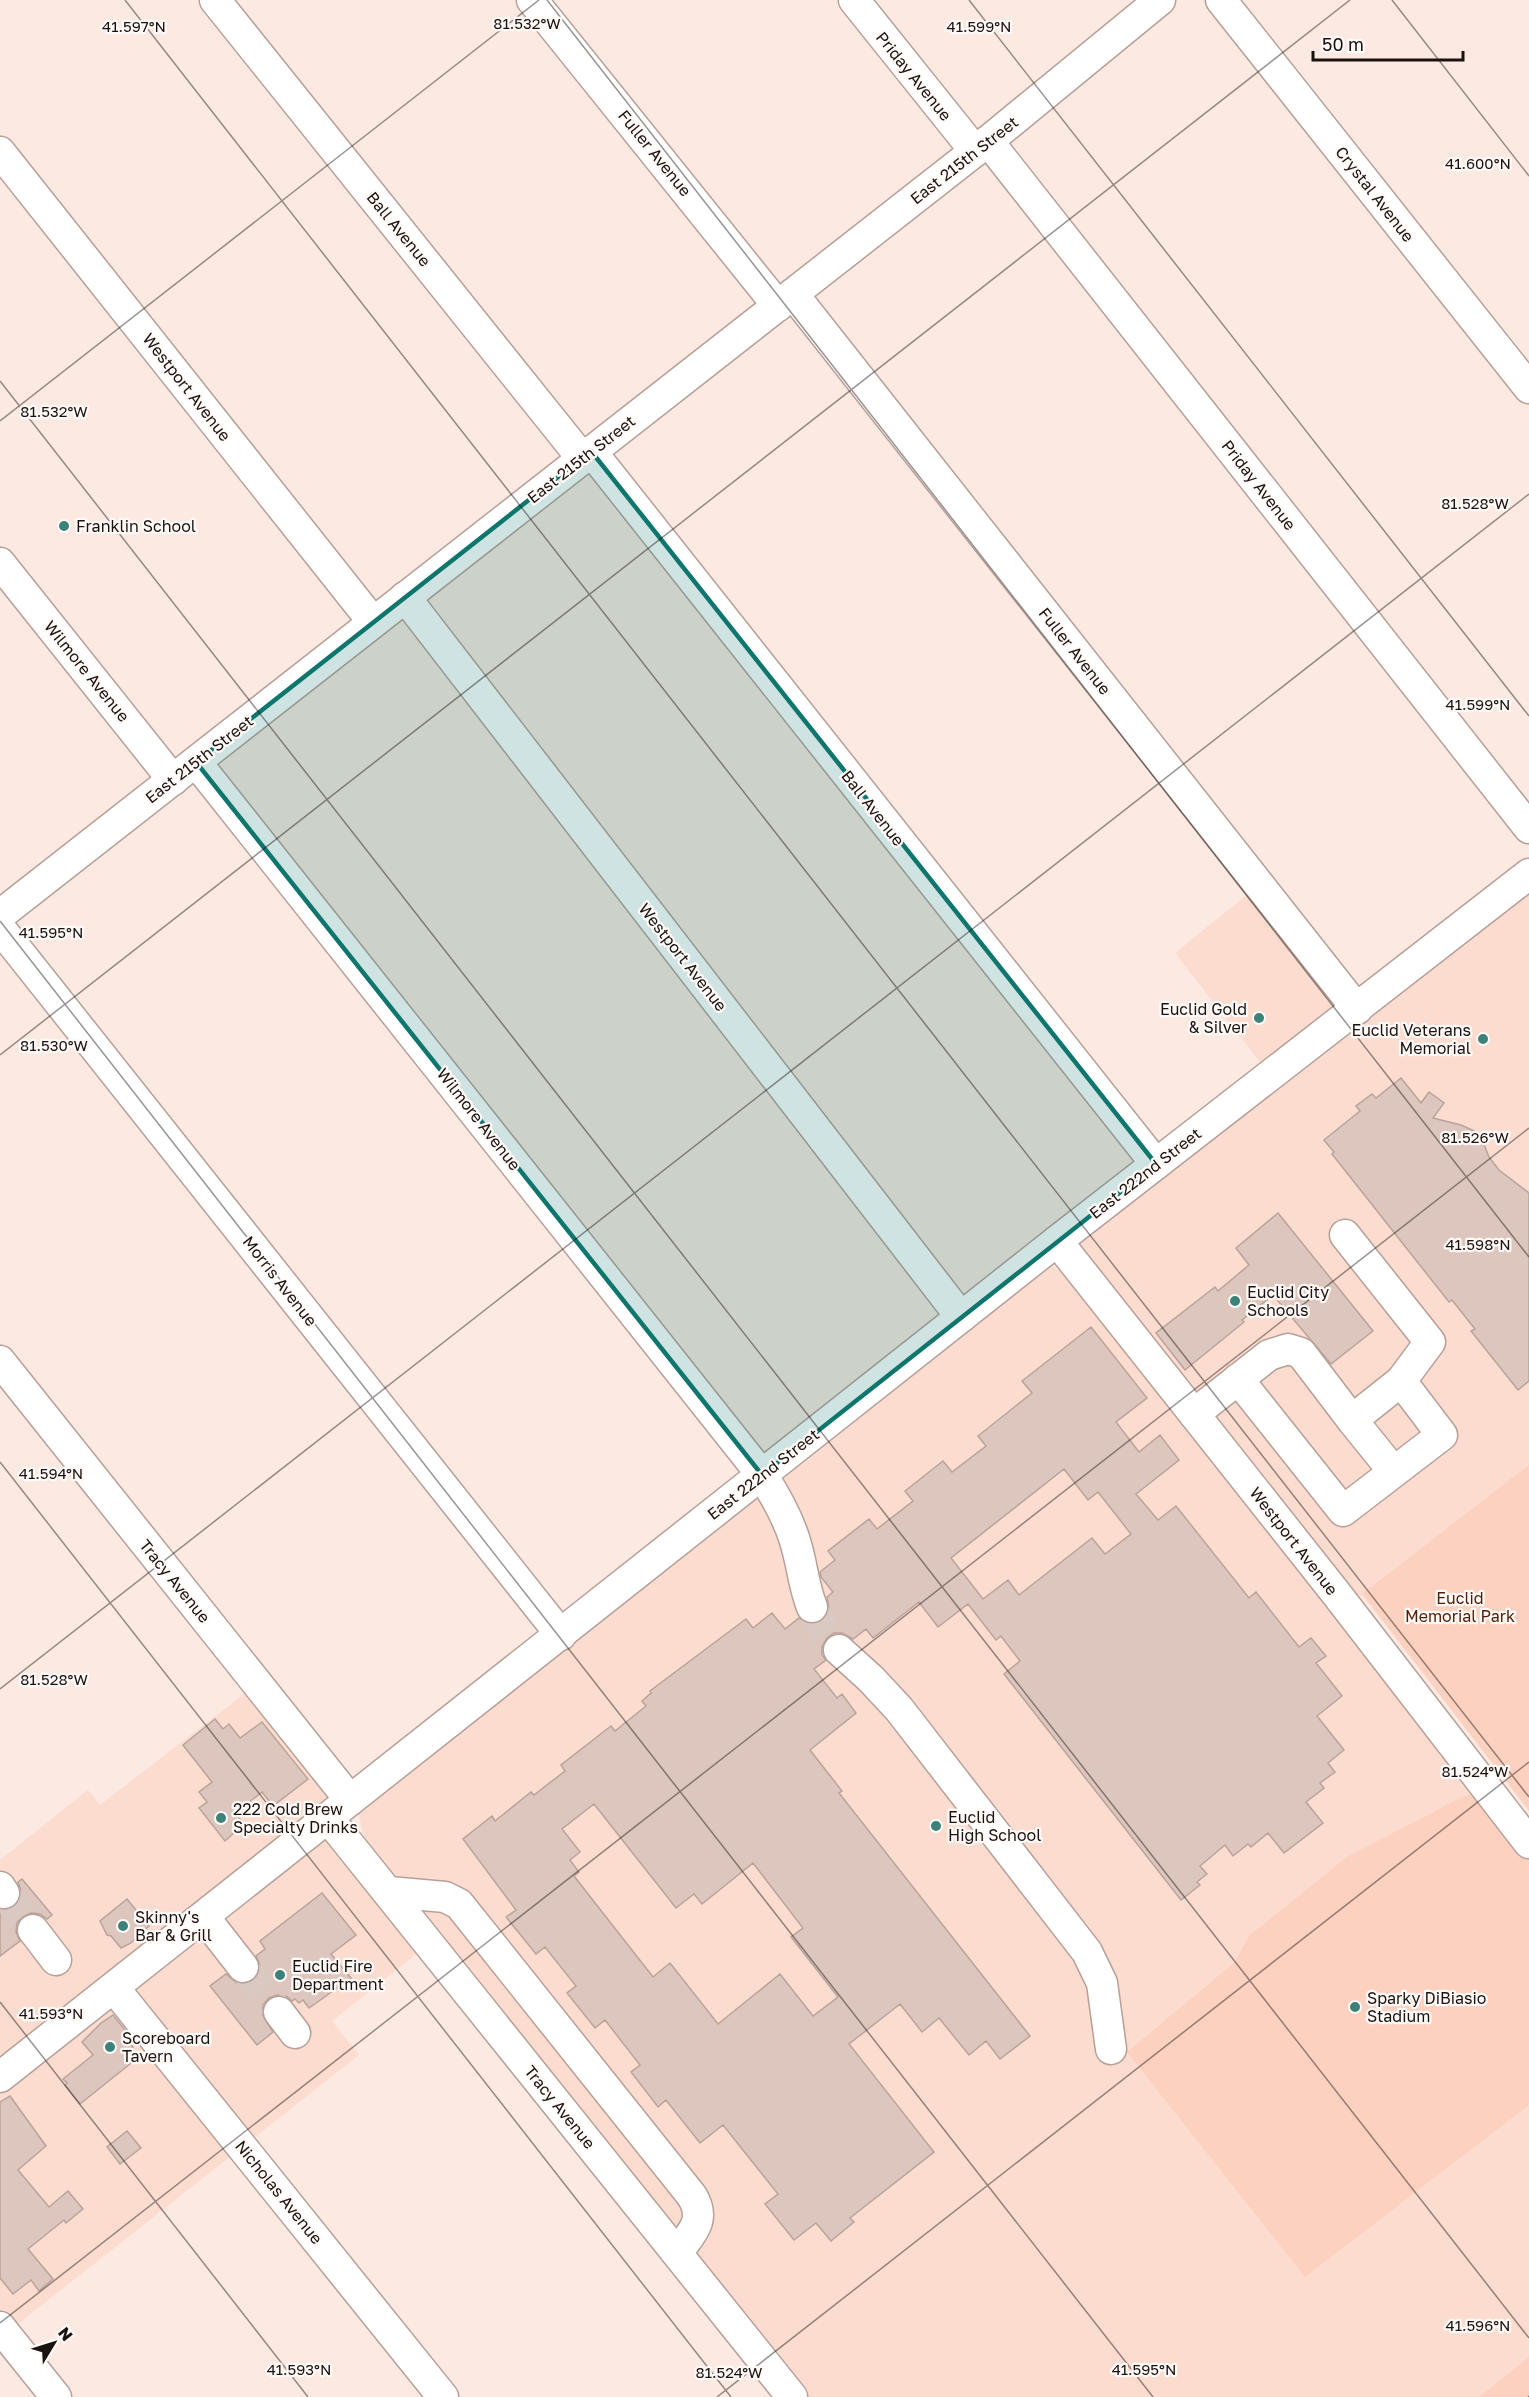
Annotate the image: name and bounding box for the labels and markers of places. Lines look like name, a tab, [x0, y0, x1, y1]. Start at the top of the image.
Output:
place label: Franklin School	[76, 516, 196, 536]
marker: Franklin School	[57, 519, 71, 533]
place label: Euclid Gold & Silver	[1160, 999, 1247, 1037]
marker: Euclid Gold & Silver	[1252, 1011, 1266, 1025]
place label: Euclid Veterans Memorial	[1351, 1020, 1471, 1058]
marker: Euclid Veterans Memorial	[1476, 1032, 1490, 1046]
place label: Euclid City Schools	[1247, 1282, 1329, 1320]
marker: Euclid City Schools	[1228, 1294, 1242, 1308]
place label: 222 Cold Brew Specialty Drinks	[233, 1799, 358, 1837]
place label: Euclid High School	[948, 1807, 1041, 1845]
marker: 222 Cold Brew Specialty Drinks	[214, 1811, 228, 1825]
marker: Euclid High School	[929, 1819, 943, 1833]
place label: Skinny's Bar & Grill	[135, 1907, 212, 1945]
marker: Skinny's Bar & Grill	[116, 1919, 130, 1933]
place label: Euclid Fire Department	[292, 1956, 384, 1994]
marker: Euclid Fire Department	[273, 1968, 287, 1982]
place label: Sparky DiBiasio Stadium	[1367, 1988, 1486, 2026]
marker: Sparky DiBiasio Stadium	[1348, 2000, 1362, 2014]
place label: Scoreboard Tavern	[122, 2028, 210, 2066]
marker: Scoreboard Tavern	[103, 2040, 117, 2054]

